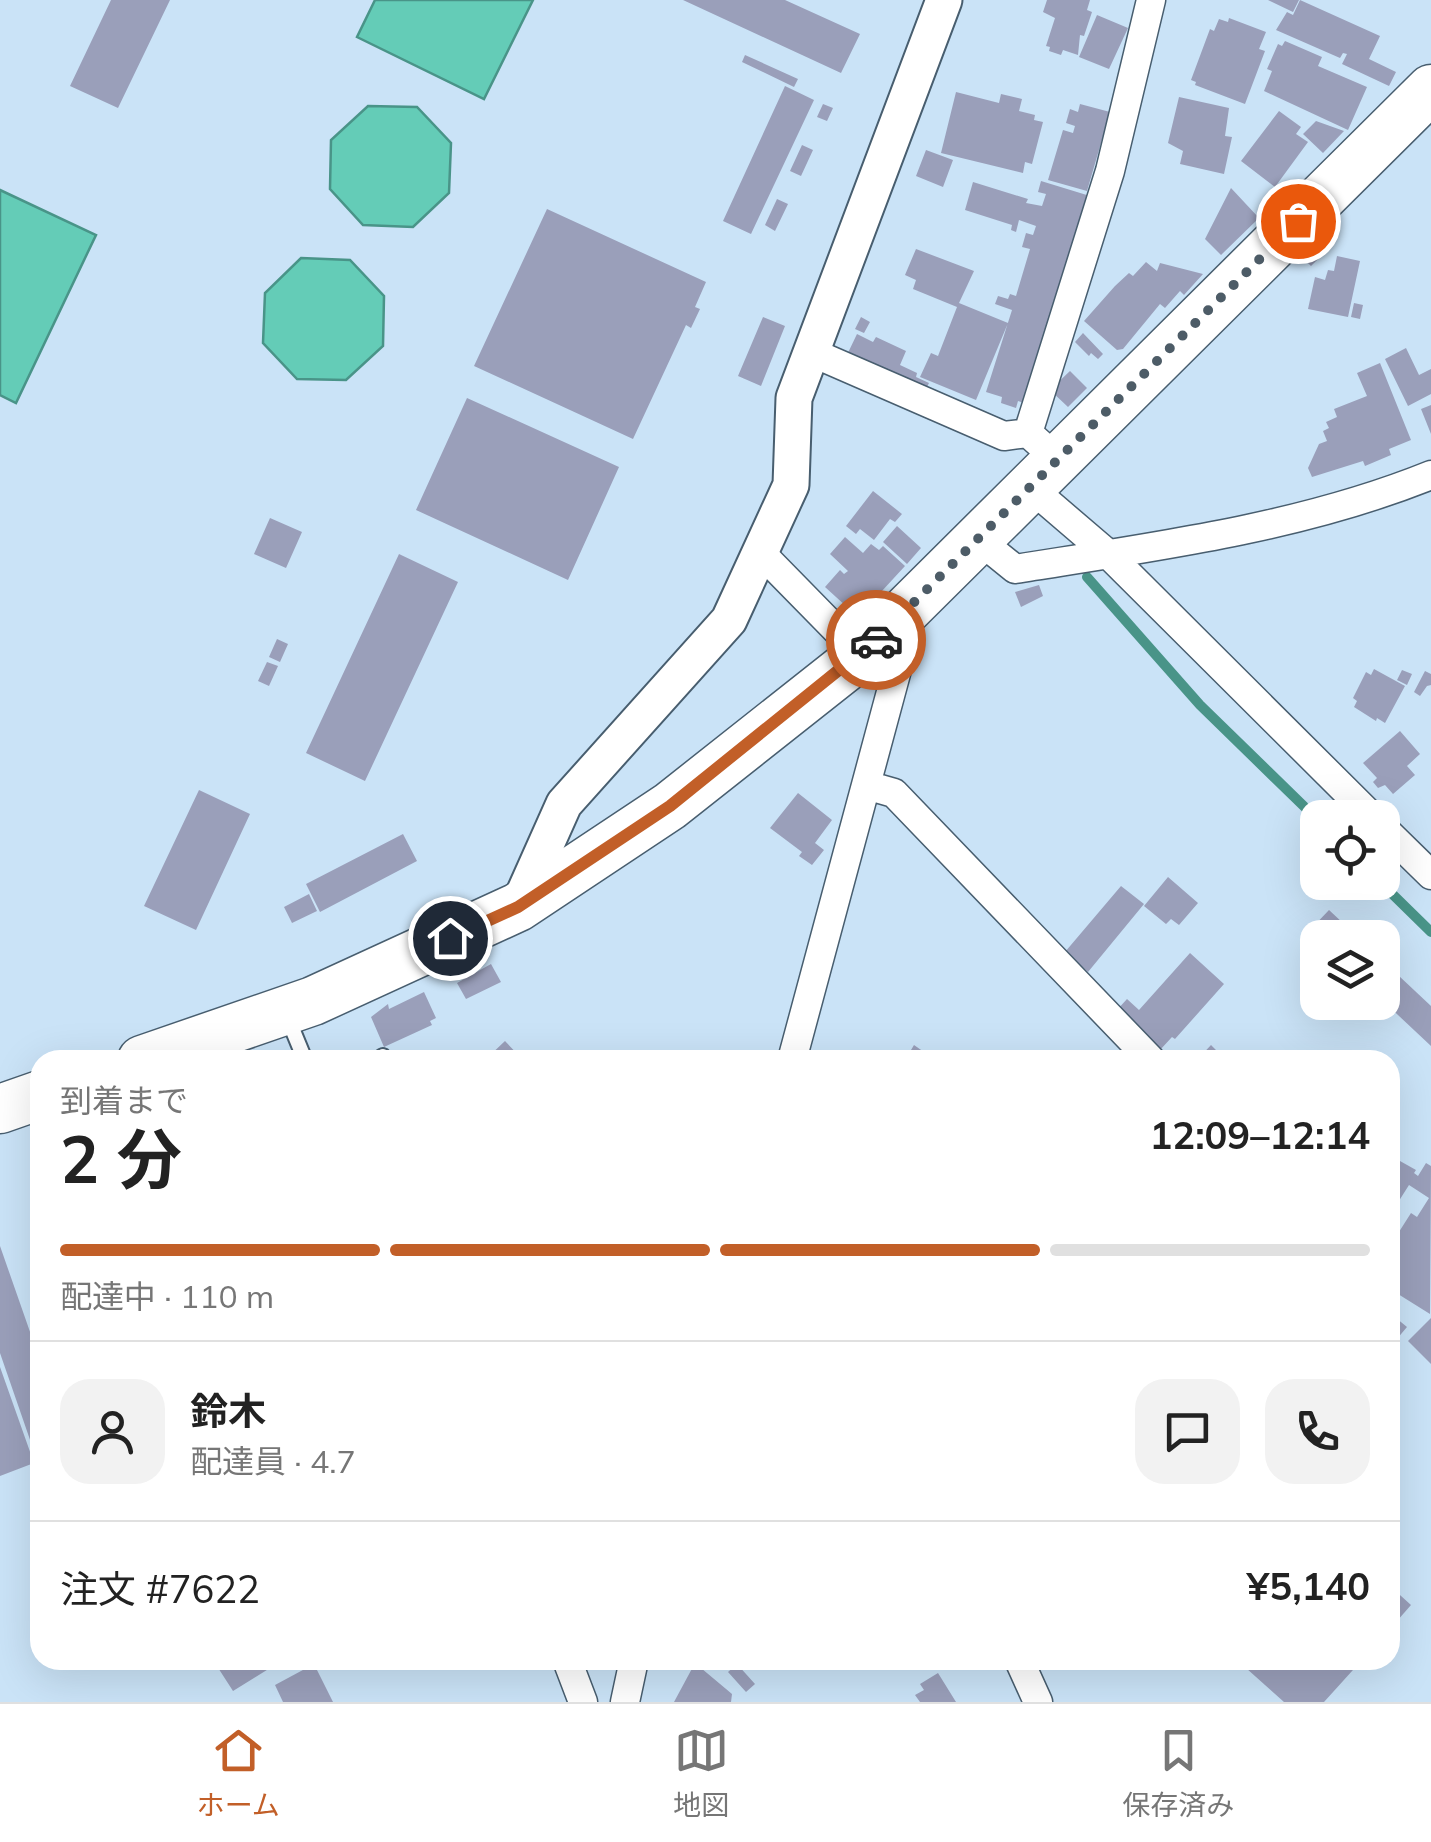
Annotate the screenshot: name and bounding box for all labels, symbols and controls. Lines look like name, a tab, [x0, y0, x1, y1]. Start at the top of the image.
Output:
pin	[1256, 179, 1341, 264]
icon: bag	[1271, 194, 1326, 249]
courier	[826, 590, 926, 690]
icon: car	[849, 613, 904, 668]
map controls	[1300, 800, 1400, 1020]
button: locate	[1300, 800, 1400, 900]
pin	[408, 896, 493, 981]
icon: home	[423, 911, 478, 966]
button: layers	[1300, 920, 1400, 1020]
text: 到着まで	[60, 1080, 188, 1120]
text: 12:09–12:14	[1150, 1111, 1370, 1159]
text: 2 分	[60, 1118, 182, 1199]
text: 配達中 · 110 m	[60, 1276, 274, 1316]
button: person	[60, 1379, 165, 1484]
button: chat	[1135, 1379, 1240, 1484]
button: phone	[1265, 1379, 1370, 1484]
text: 鈴木	[190, 1387, 266, 1435]
text: 配達員 · 4.7	[190, 1441, 356, 1481]
text: ¥5,140	[1247, 1562, 1370, 1610]
text: 注文 #7622	[60, 1565, 260, 1613]
tab: ホーム	[197, 1723, 280, 1823]
tab: 地図	[673, 1723, 729, 1823]
tab: 保存済み	[1122, 1723, 1234, 1823]

